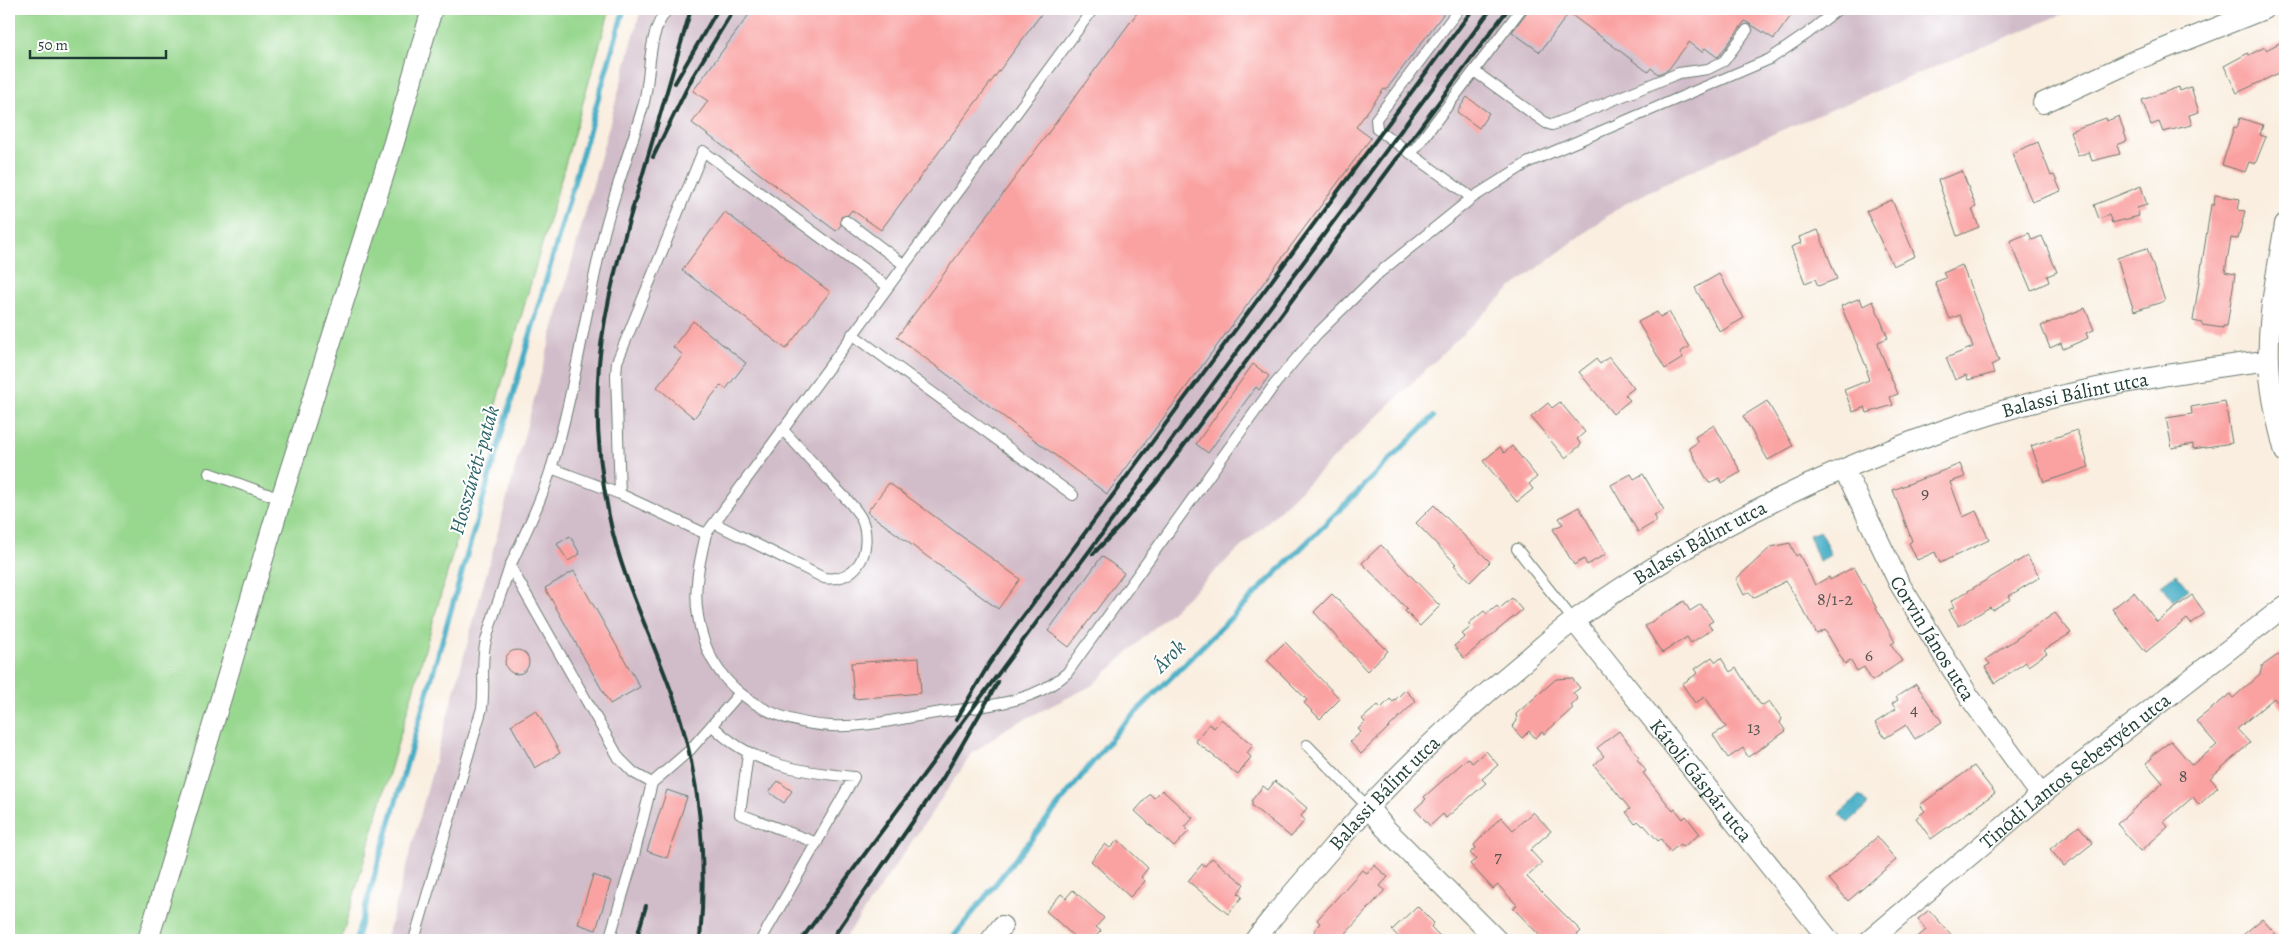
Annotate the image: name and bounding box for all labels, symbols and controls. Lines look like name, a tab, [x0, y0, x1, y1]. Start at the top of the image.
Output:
scale bar	[30, 28, 166, 60]
text: 50 m	[38, 35, 68, 55]
street label: Balassi Bálint utca	[1998, 366, 2151, 424]
water label: Hosszúréti-patak	[442, 402, 506, 538]
house number: 9	[1921, 481, 1929, 505]
street label: Balassi Bálint utca	[1628, 494, 1772, 591]
street label: Corvin János utca	[1883, 571, 1982, 707]
house number: 8/1-2	[1817, 587, 1854, 611]
water label: Árok	[1146, 633, 1192, 679]
house number: 6	[1865, 643, 1873, 667]
street label: Tinódi Lantos Sebestyén utca	[1974, 686, 2177, 855]
house number: 4	[1910, 697, 1918, 721]
street label: Károli Gáspár utca	[1643, 713, 1759, 848]
house number: 13	[1747, 715, 1761, 739]
street label: Balassi Bálint utca	[1323, 729, 1446, 856]
house number: 8	[2179, 764, 2187, 788]
house number: 7	[1494, 844, 1502, 868]

